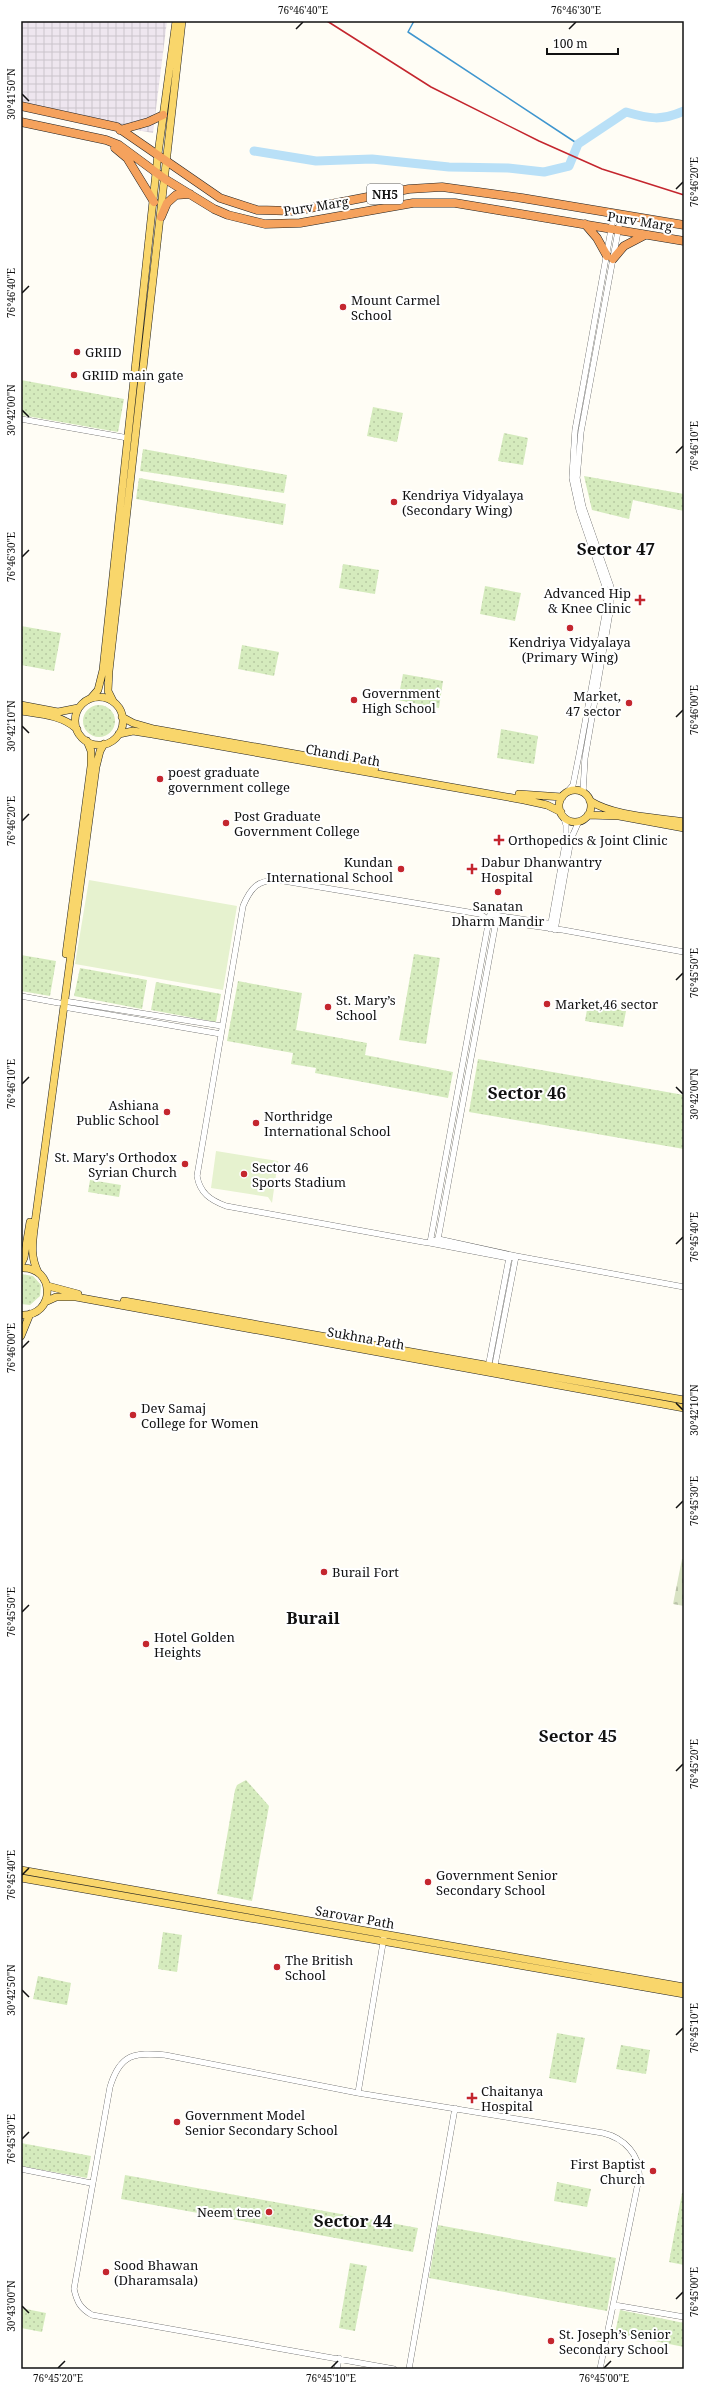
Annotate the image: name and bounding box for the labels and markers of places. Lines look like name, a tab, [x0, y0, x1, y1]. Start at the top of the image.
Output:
place label: Mount Carmel School	[351, 291, 440, 324]
marker: Mount Carmel School	[338, 302, 348, 312]
place label: GRIID	[85, 343, 122, 361]
marker: GRIID	[72, 347, 82, 357]
place label: GRIID main gate	[82, 366, 184, 384]
marker: GRIID main gate	[69, 370, 79, 380]
place label: Kendriya Vidyalaya (Secondary Wing)	[402, 486, 524, 519]
marker: Kendriya Vidyalaya (Secondary Wing)	[389, 497, 399, 507]
place label: Advanced Hip & Knee Clinic	[544, 584, 631, 617]
marker: Advanced Hip & Knee Clinic	[634, 594, 646, 606]
marker: Kendriya Vidyalaya (Primary Wing)	[565, 623, 575, 633]
place label: Kendriya Vidyalaya (Primary Wing)	[509, 633, 631, 666]
place label: Government High School	[362, 684, 440, 717]
place label: Market, 47 sector	[566, 687, 621, 720]
marker: Government High School	[349, 695, 359, 705]
marker: Market, 47 sector	[624, 698, 634, 708]
place label: poest graduate government college	[168, 763, 290, 796]
marker: poest graduate government college	[155, 774, 165, 784]
place label: Post Graduate Government College	[234, 807, 360, 840]
marker: Post Graduate Government College	[221, 818, 231, 828]
place label: Orthopedics & Joint Clinic	[508, 831, 668, 849]
marker: Orthopedics & Joint Clinic	[493, 834, 505, 846]
place label: Kundan International School	[266, 853, 394, 886]
place label: Dabur Dhanwantry Hospital	[481, 853, 603, 886]
marker: Dabur Dhanwantry Hospital	[466, 863, 478, 875]
marker: Kundan International School	[396, 864, 406, 874]
marker: Sanatan Dharm Mandir	[493, 887, 503, 897]
place label: Sanatan Dharm Mandir	[452, 897, 544, 930]
place label: St. Mary’s School	[336, 991, 396, 1024]
place label: Market,46 sector	[555, 995, 658, 1013]
marker: Market,46 sector	[542, 999, 552, 1009]
marker: St. Mary’s School	[323, 1002, 333, 1012]
place label: Ashiana Public School	[76, 1096, 159, 1129]
marker: Ashiana Public School	[162, 1107, 172, 1117]
place label: Northridge International School	[264, 1107, 391, 1140]
marker: Northridge International School	[251, 1118, 261, 1128]
place label: St. Mary's Orthodox Syrian Church	[55, 1148, 177, 1181]
place label: Sector 46 Sports Stadium	[252, 1158, 346, 1191]
marker: St. Mary's Orthodox Syrian Church	[180, 1159, 190, 1169]
marker: Sector 46 Sports Stadium	[239, 1169, 249, 1179]
place label: Dev Samaj College for Women	[141, 1399, 259, 1432]
marker: Dev Samaj College for Women	[128, 1410, 138, 1420]
place label: Burail Fort	[332, 1563, 399, 1581]
marker: Burail Fort	[319, 1567, 329, 1577]
place label: Hotel Golden Heights	[154, 1628, 236, 1661]
marker: Hotel Golden Heights	[141, 1639, 151, 1649]
place label: Government Senior Secondary School	[436, 1866, 558, 1899]
marker: Government Senior Secondary School	[423, 1877, 433, 1887]
place label: The British School	[285, 1951, 353, 1984]
marker: The British School	[272, 1962, 282, 1972]
place label: Chaitanya Hospital	[481, 2082, 543, 2115]
marker: Chaitanya Hospital	[466, 2092, 478, 2104]
place label: Government Model Senior Secondary School	[185, 2106, 338, 2139]
marker: Government Model Senior Secondary School	[172, 2117, 182, 2127]
place label: First Baptist Church	[570, 2155, 645, 2188]
marker: First Baptist Church	[648, 2166, 658, 2176]
place label: Neem tree	[197, 2203, 261, 2221]
marker: Neem tree	[264, 2207, 274, 2217]
place label: Sood Bhawan (Dharamsala)	[114, 2256, 199, 2289]
marker: Sood Bhawan (Dharamsala)	[101, 2267, 111, 2277]
place label: St. Joseph’s Senior Secondary School	[559, 2325, 671, 2358]
marker: St. Joseph’s Senior Secondary School	[546, 2336, 556, 2346]

